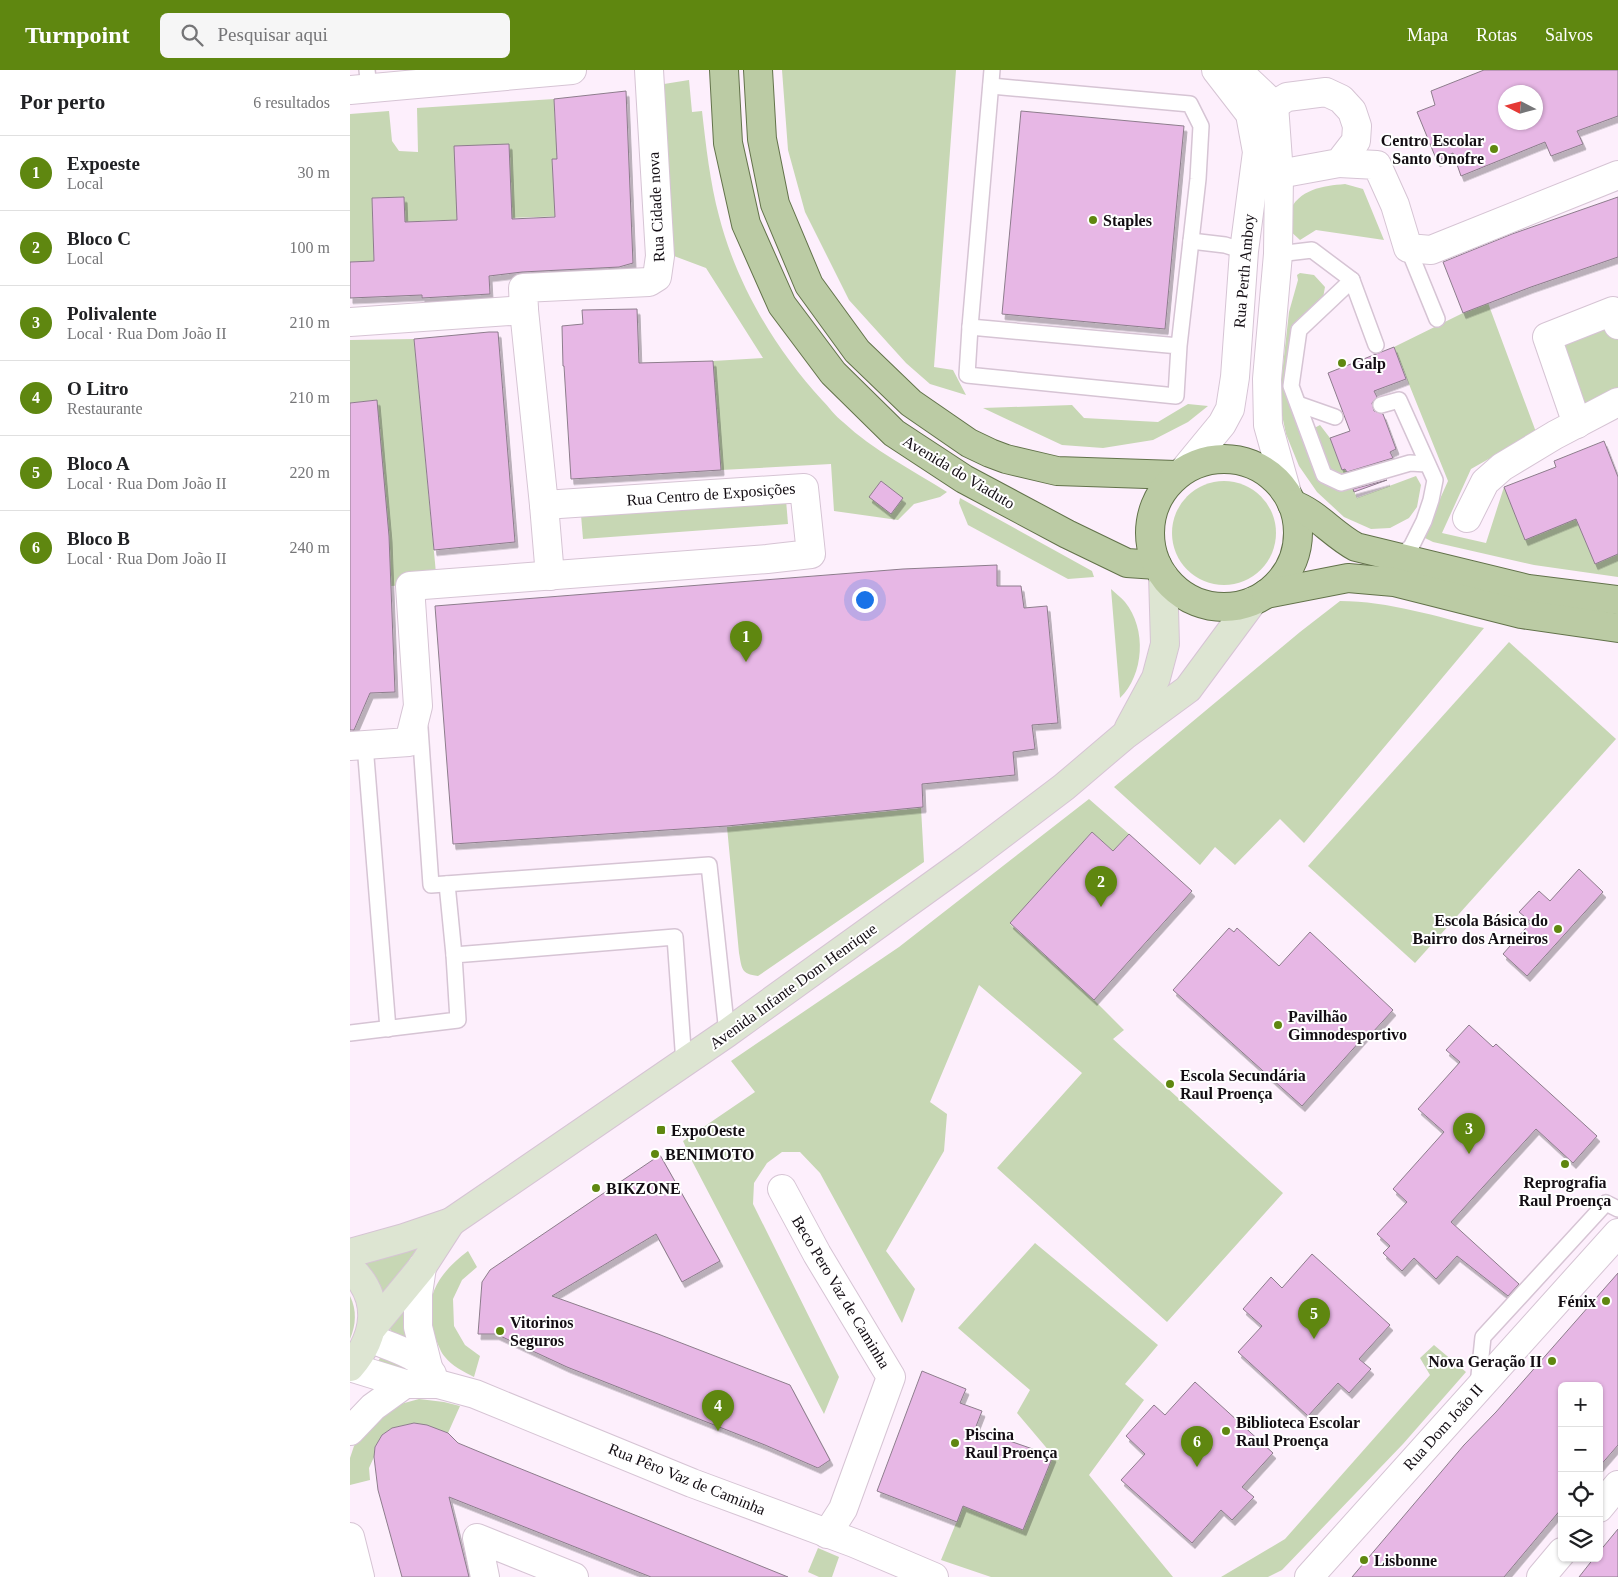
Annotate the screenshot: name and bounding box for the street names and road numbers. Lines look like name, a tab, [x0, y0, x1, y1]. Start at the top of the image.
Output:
street label: Rua Cidade nova	[645, 152, 667, 262]
street label: Rua Perth Amboy	[1231, 213, 1258, 329]
street label: Avenida do Viaduto	[900, 432, 1018, 512]
street label: Rua Centro de Exposições	[626, 480, 796, 509]
street label: Avenida Infante Dom Henrique	[706, 920, 880, 1053]
street label: Beco Pero Vaz de Caminha	[789, 1213, 893, 1371]
street label: Rua Dom João II	[1400, 1381, 1486, 1473]
street label: Rua Pêro Vaz de Caminha	[606, 1440, 768, 1518]

